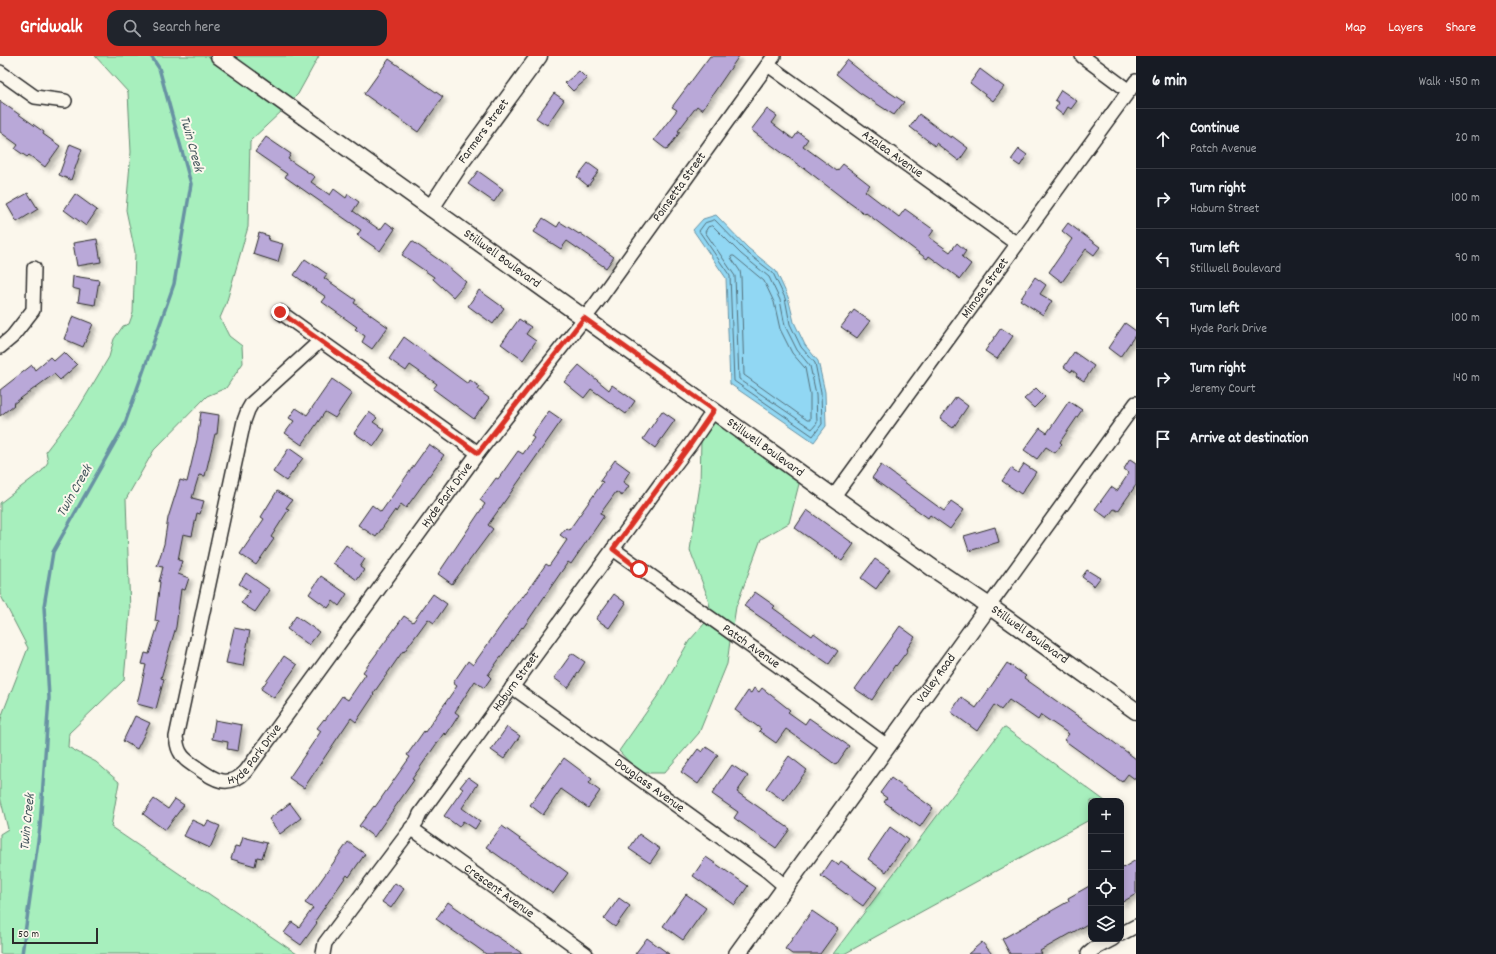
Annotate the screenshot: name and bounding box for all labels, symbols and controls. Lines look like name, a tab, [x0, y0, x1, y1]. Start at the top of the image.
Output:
search box	[107, 10, 387, 46]
text: Gridwalk	[20, 15, 83, 42]
icon: search	[121, 17, 143, 39]
text: Search here	[153, 17, 220, 39]
text: Map	[1345, 18, 1366, 38]
text: Layers	[1388, 18, 1423, 38]
text: Share	[1445, 18, 1476, 38]
text: 6 min	[1152, 70, 1187, 94]
text: Walk · 450 m	[1419, 73, 1480, 92]
street label: Farmers Street	[454, 95, 514, 168]
water label: Twin Creek	[174, 114, 208, 175]
text: Continue	[1190, 118, 1239, 140]
street label: Azalea Avenue	[858, 126, 927, 183]
icon: ahead	[1152, 128, 1174, 150]
text: 20 m	[1455, 129, 1480, 148]
text: Patch Avenue	[1190, 140, 1257, 159]
street label: Poinsetta Street	[648, 148, 711, 226]
text: Turn right	[1190, 178, 1246, 200]
icon: right	[1152, 188, 1174, 210]
text: 100 m	[1451, 189, 1480, 208]
text: Haburn Street	[1190, 200, 1259, 219]
street label: Stillwell Boulevard	[459, 225, 544, 293]
text: Turn left	[1190, 238, 1239, 260]
icon: left	[1152, 248, 1174, 270]
text: 90 m	[1455, 249, 1480, 268]
street label: Mimosa Street	[957, 254, 1014, 322]
text: Stillwell Boulevard	[1190, 260, 1281, 279]
text: Turn left	[1190, 298, 1239, 320]
route end	[271, 303, 289, 321]
icon: left	[1152, 308, 1174, 330]
text: 100 m	[1451, 309, 1480, 328]
text: Hyde Park Drive	[1190, 320, 1267, 339]
text: Turn right	[1190, 358, 1246, 380]
icon: right	[1152, 368, 1174, 390]
text: 140 m	[1453, 369, 1480, 388]
text: Jeremy Court	[1190, 380, 1256, 399]
street label: Stillwell Boulevard	[722, 413, 808, 482]
icon: arrive	[1152, 428, 1174, 450]
text: Arrive at destination	[1190, 428, 1308, 450]
street label: Hyde Park Drive	[417, 458, 478, 532]
water label: Twin Creek	[52, 460, 99, 521]
route start	[630, 560, 648, 578]
street label: Stillwell Boulevard	[987, 601, 1072, 669]
street label: Patch Avenue	[718, 620, 784, 674]
street label: Haburn Street	[488, 648, 544, 716]
street label: Valley Road	[912, 650, 961, 707]
street label: Hyde Park Drive	[226, 720, 287, 791]
street label: Douglass Avenue	[610, 754, 688, 818]
water label: Twin Creek	[15, 791, 41, 851]
map controls	[1088, 798, 1124, 942]
button: +	[1088, 798, 1124, 834]
button: −	[1088, 834, 1124, 870]
street label: Crescent Avenue	[459, 859, 538, 923]
button: locate	[1088, 870, 1124, 906]
button: layers	[1088, 906, 1124, 942]
scale bar	[12, 926, 98, 945]
text: 50 m	[18, 927, 39, 943]

